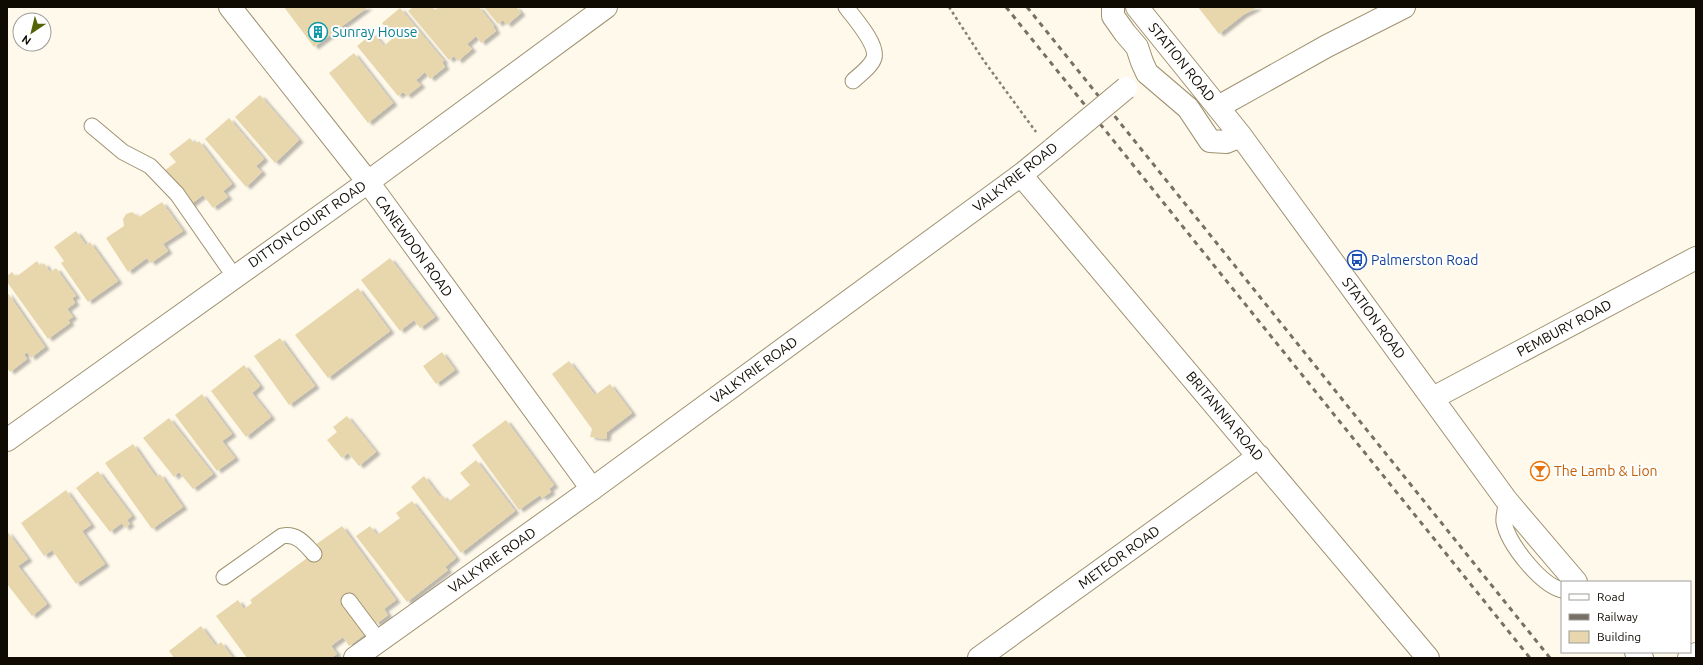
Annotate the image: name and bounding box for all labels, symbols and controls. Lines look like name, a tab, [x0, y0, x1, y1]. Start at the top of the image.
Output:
north arrow	[12, 12, 52, 52]
street label: STATION ROAD	[1145, 19, 1219, 105]
building icon: Sunray House	[307, 21, 329, 43]
place label: Sunray House	[332, 24, 418, 40]
text: N	[19, 33, 33, 47]
street label: VALKYRIE ROAD	[969, 139, 1061, 215]
street label: DITTON COURT ROAD	[245, 177, 369, 271]
street label: CANEWDON ROAD	[372, 192, 456, 300]
bus stop icon: Palmerston Road	[1346, 249, 1368, 271]
place label: Palmerston Road	[1371, 252, 1478, 268]
street label: STATION ROAD	[1339, 274, 1409, 362]
street label: PEMBURY ROAD	[1514, 296, 1614, 360]
street label: VALKYRIE ROAD	[708, 333, 801, 407]
street label: BRITANNIA ROAD	[1183, 368, 1267, 464]
bar icon: The Lamb & Lion	[1529, 460, 1551, 482]
place label: The Lamb & Lion	[1554, 463, 1658, 479]
street label: METEOR ROAD	[1075, 522, 1163, 592]
street label: VALKYRIE ROAD	[445, 524, 539, 596]
legend	[1561, 581, 1691, 653]
text: Road	[1597, 590, 1625, 603]
text: Railway	[1597, 610, 1638, 623]
text: Building	[1597, 630, 1641, 643]

